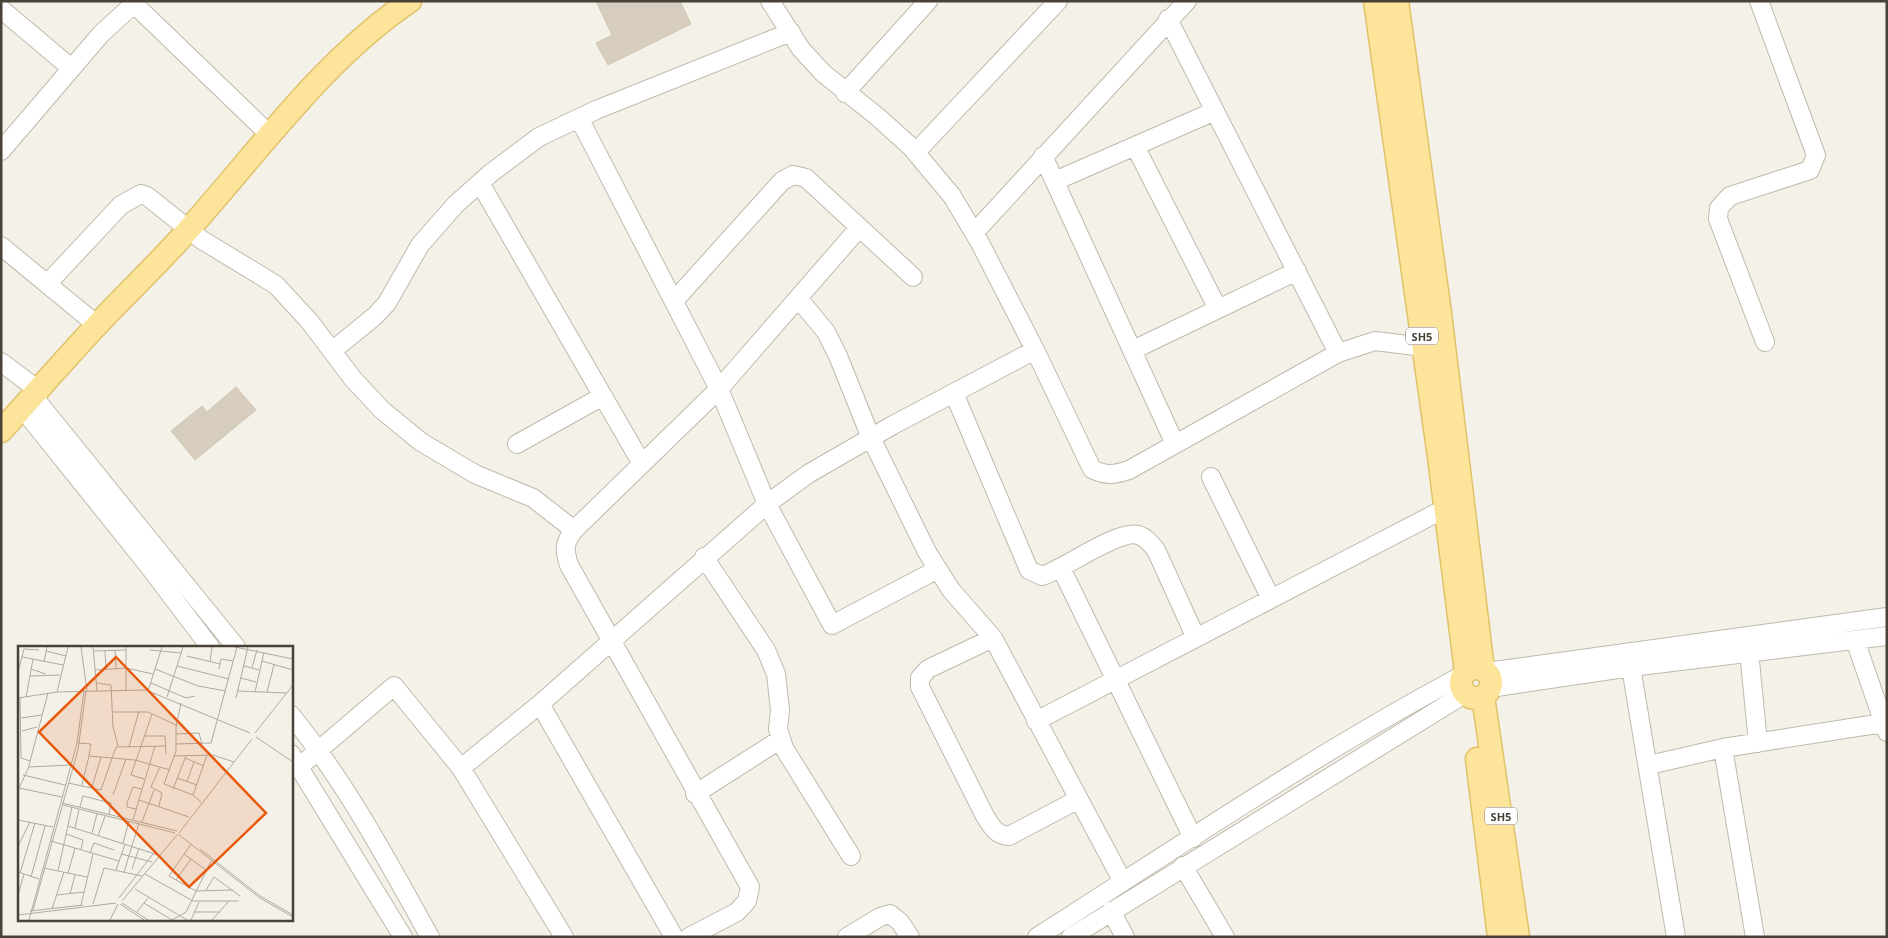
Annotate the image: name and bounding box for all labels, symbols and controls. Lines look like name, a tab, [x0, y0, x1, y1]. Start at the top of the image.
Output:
road number: SH5	[1406, 328, 1438, 344]
inset map	[18, 646, 292, 920]
road number: SH5	[1485, 808, 1517, 824]

